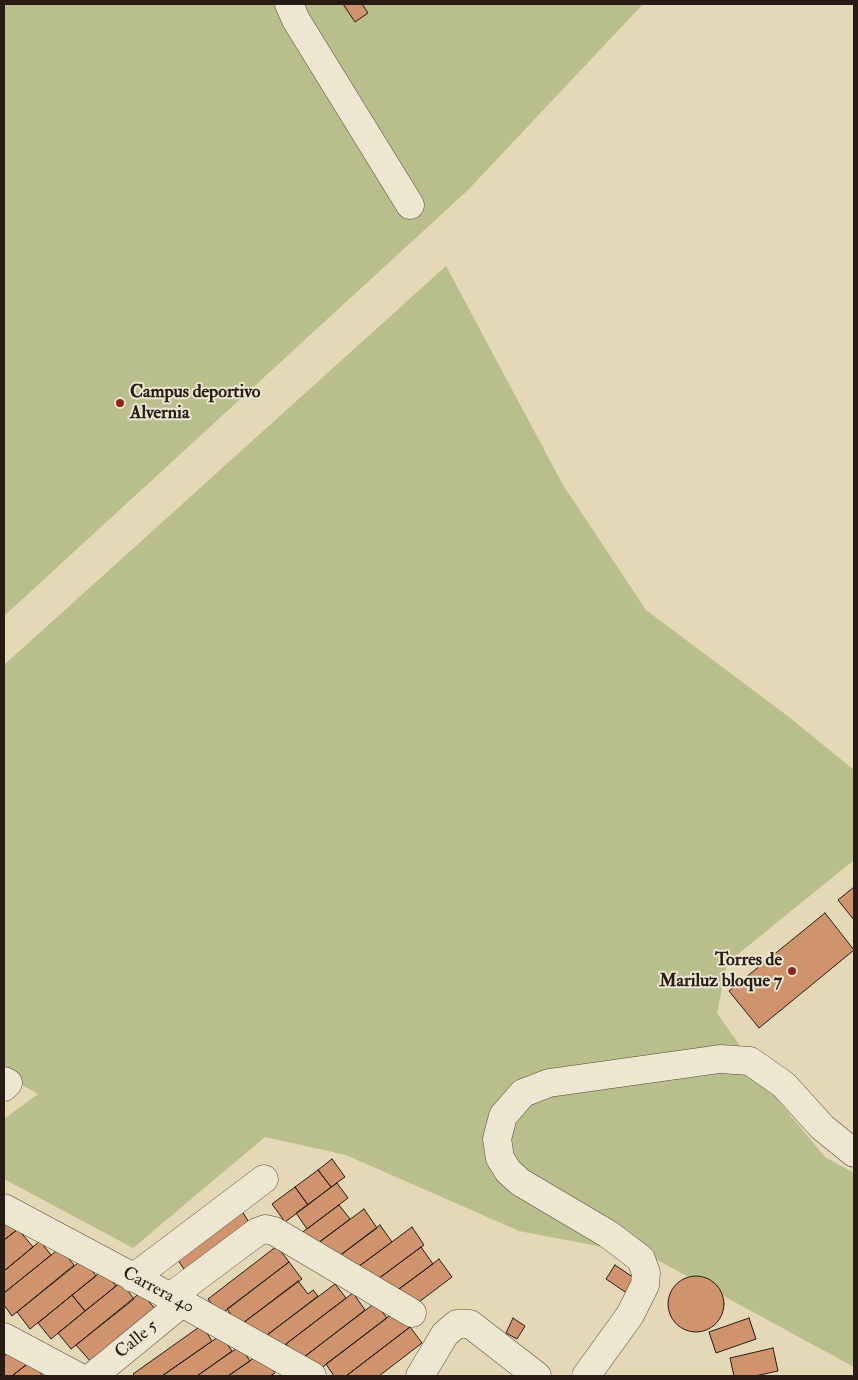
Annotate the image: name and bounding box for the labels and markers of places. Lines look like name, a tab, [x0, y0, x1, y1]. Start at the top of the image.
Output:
place label: Campus deportivo Alvernia	[130, 382, 260, 424]
marker: Campus deportivo Alvernia	[114, 397, 126, 409]
place label: Torres de Mariluz bloque 7	[659, 950, 782, 992]
marker: Torres de Mariluz bloque 7	[786, 965, 798, 977]

